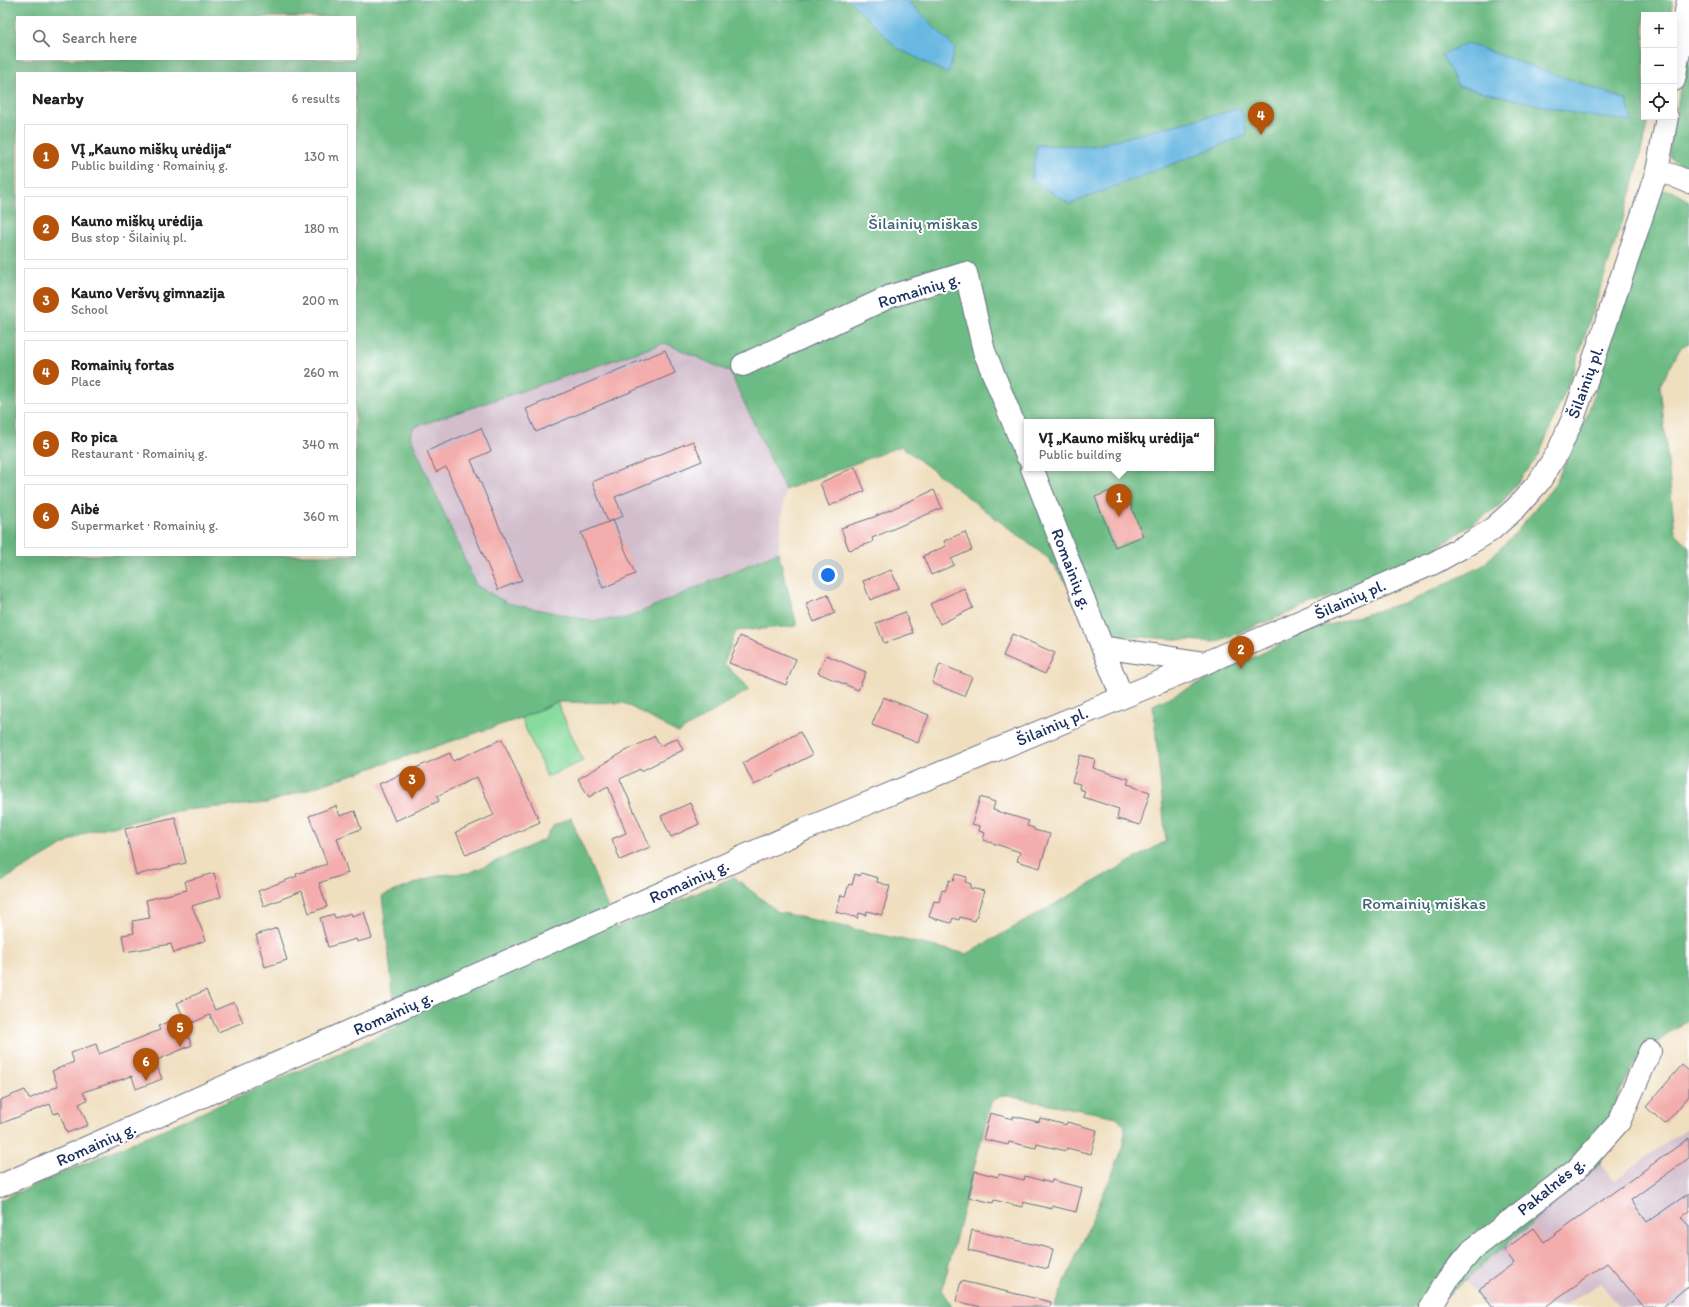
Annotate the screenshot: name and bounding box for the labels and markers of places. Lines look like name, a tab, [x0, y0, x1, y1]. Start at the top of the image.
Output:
pin: 4	[1248, 102, 1274, 135]
pin: 1	[1106, 484, 1132, 517]
pin: 2	[1228, 636, 1254, 669]
pin: 3	[399, 766, 425, 799]
pin: 5	[167, 1014, 193, 1047]
pin: 6	[133, 1048, 159, 1081]

